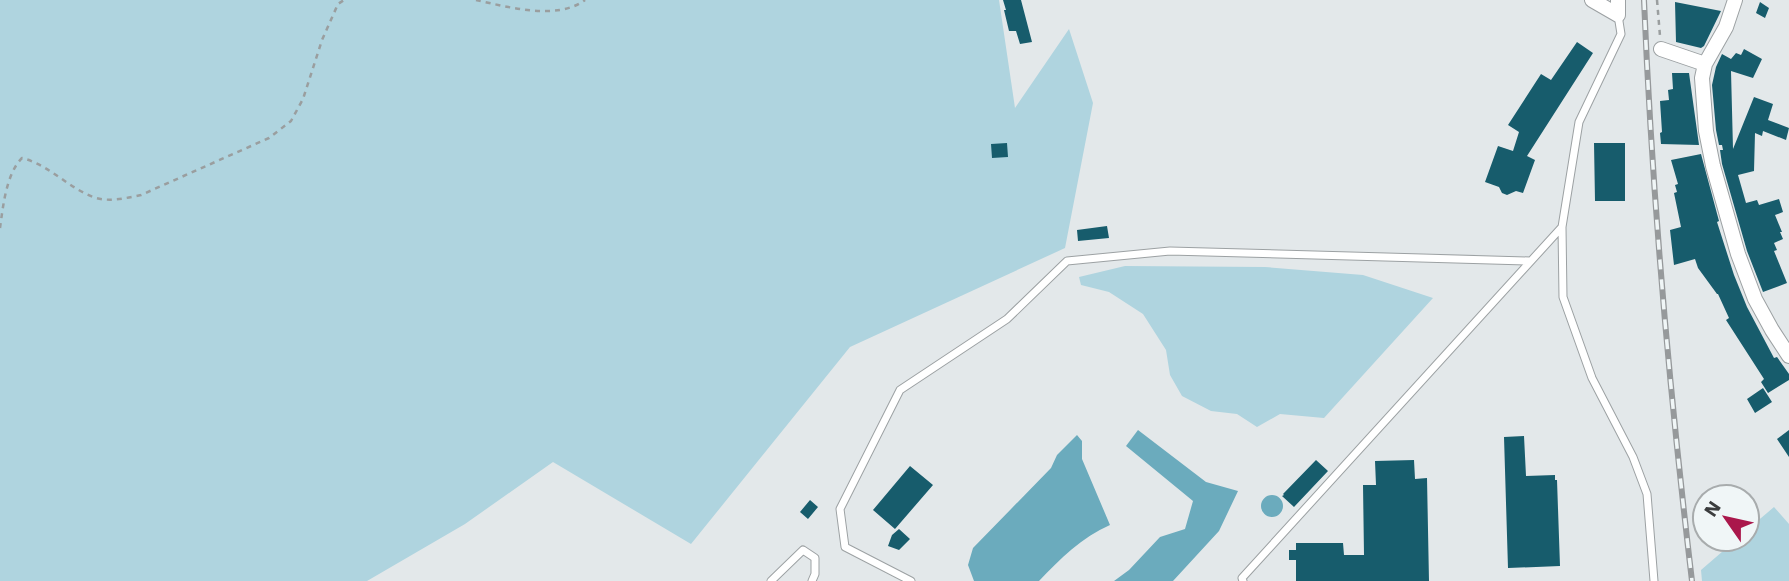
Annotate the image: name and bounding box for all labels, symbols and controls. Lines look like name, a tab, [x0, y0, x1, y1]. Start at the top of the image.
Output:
north arrow	[1691, 483, 1761, 553]
text: N	[1699, 497, 1726, 521]

